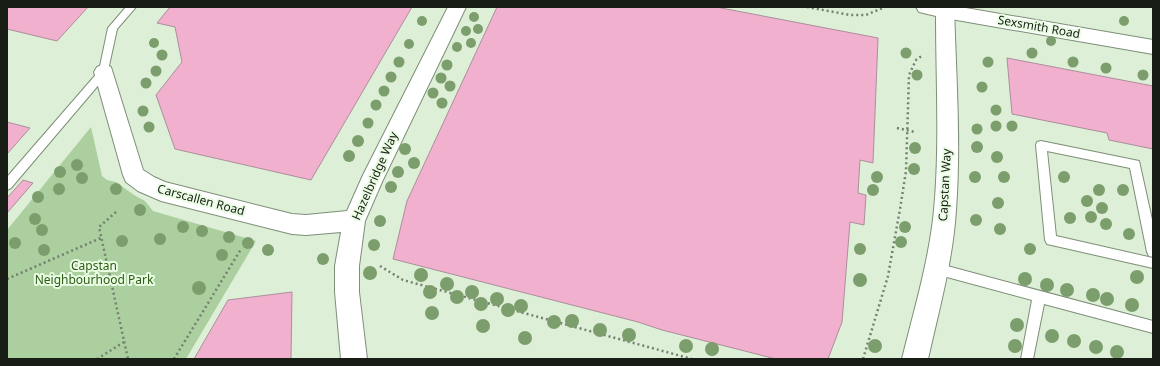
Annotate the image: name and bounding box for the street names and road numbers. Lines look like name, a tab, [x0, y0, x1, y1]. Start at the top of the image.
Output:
street label: Sexsmith Road	[997, 11, 1082, 42]
street label: Hazelbridge Way	[347, 128, 402, 223]
street label: Capstan Way	[934, 147, 955, 222]
street label: Carscallen Road	[156, 180, 247, 219]

